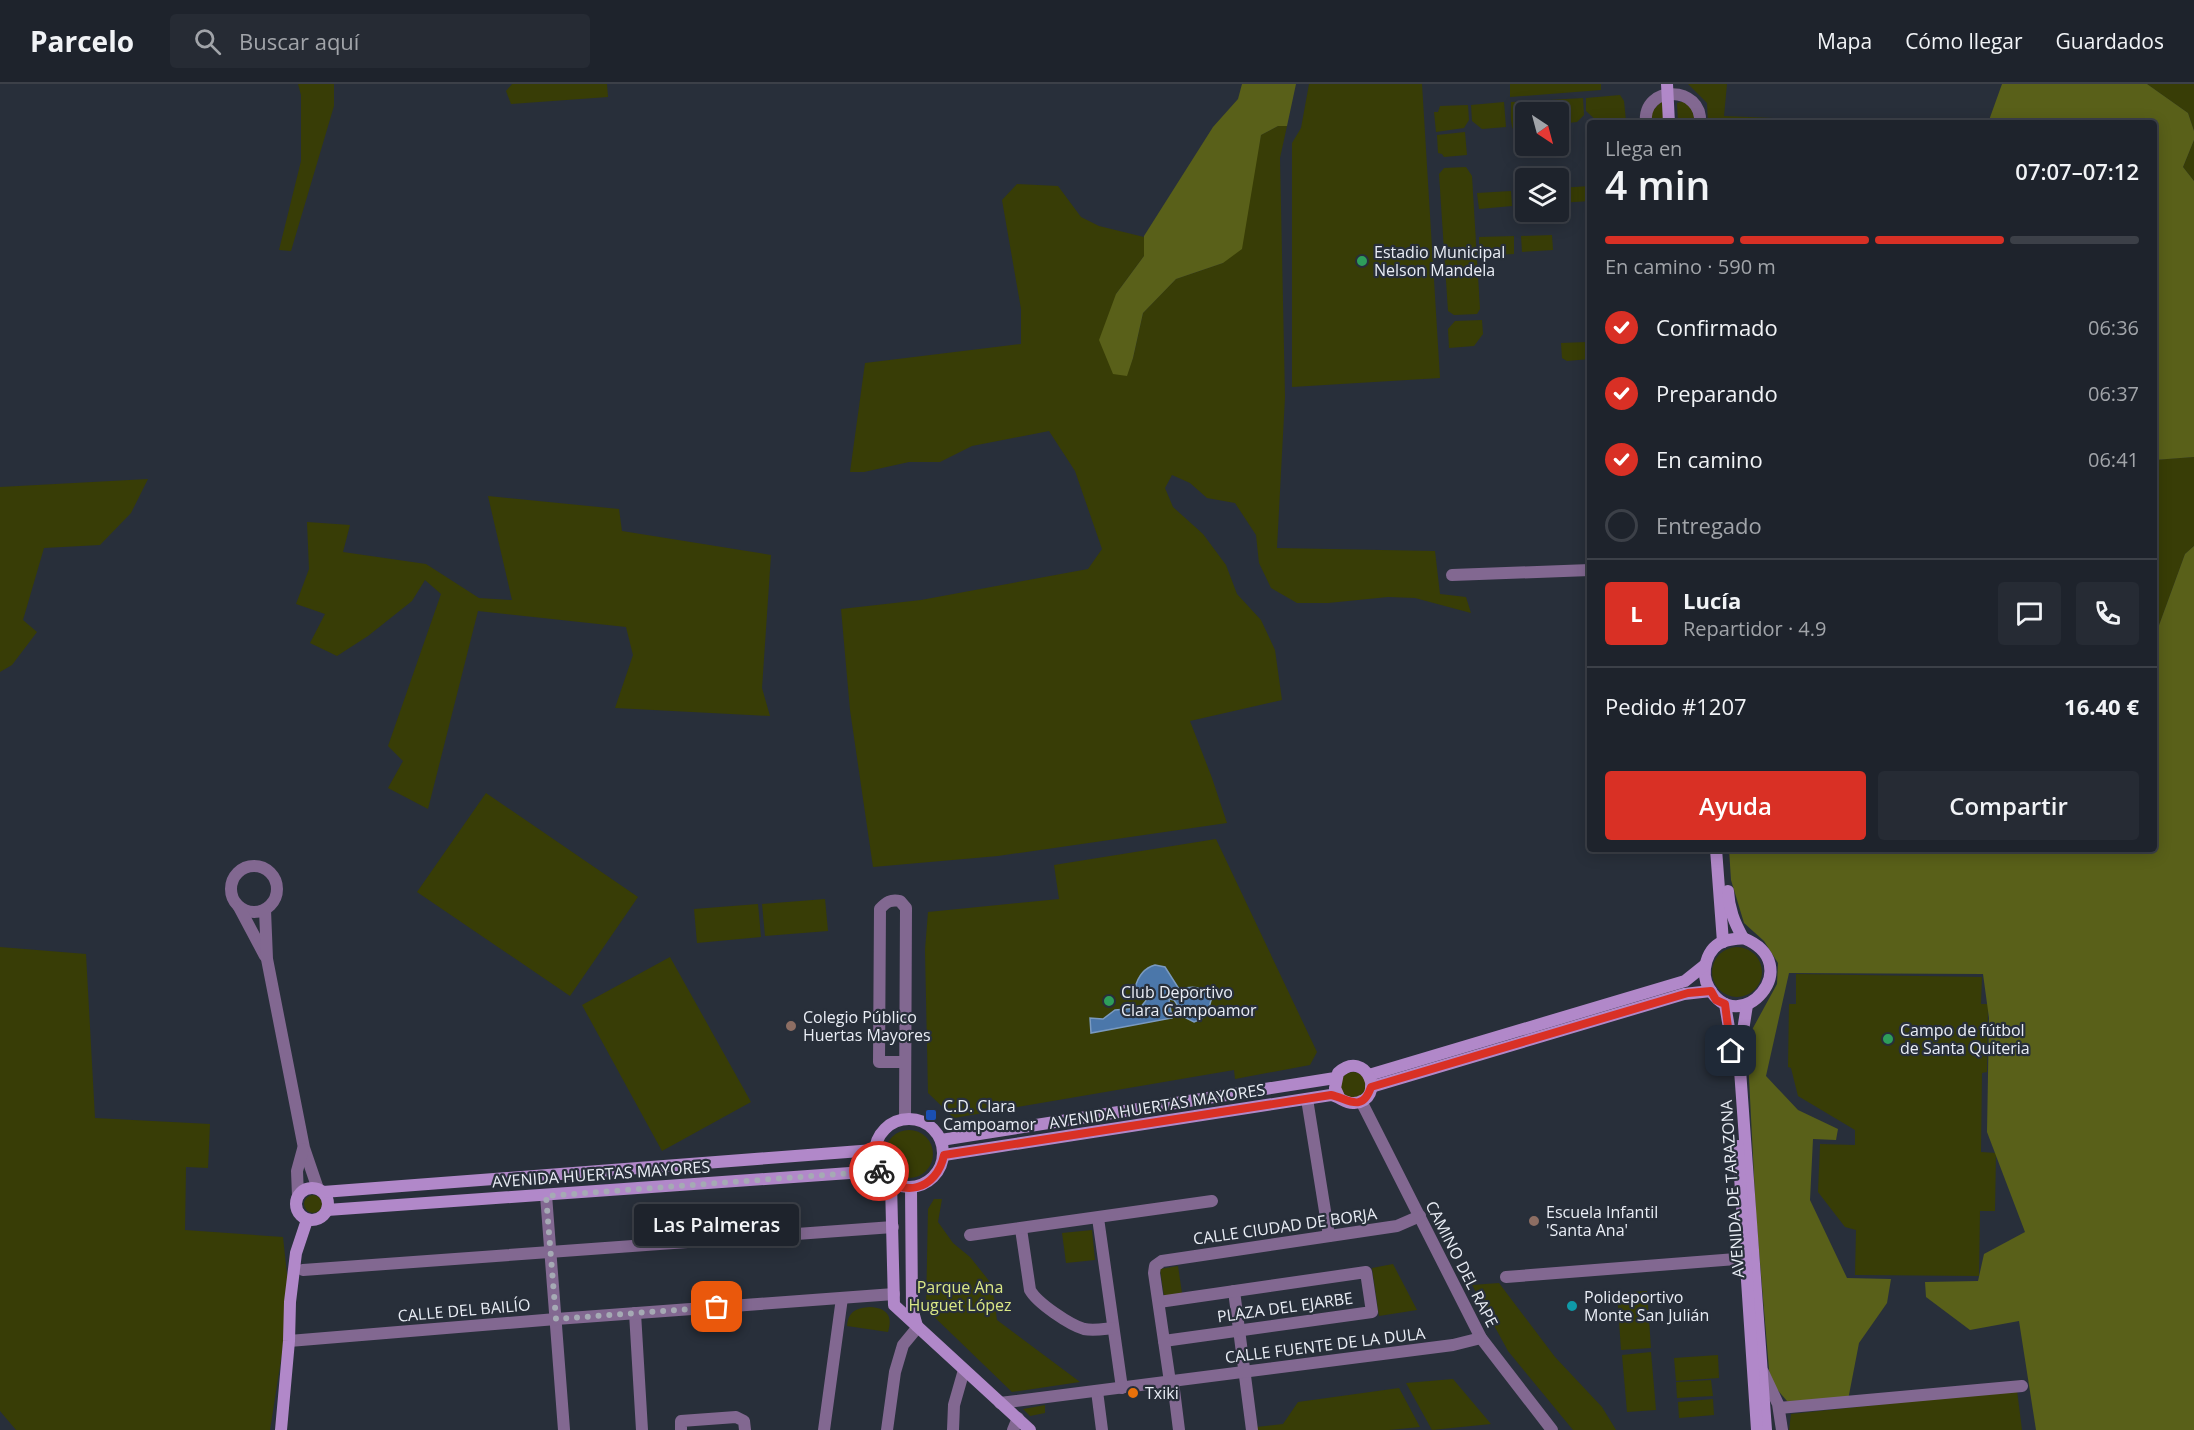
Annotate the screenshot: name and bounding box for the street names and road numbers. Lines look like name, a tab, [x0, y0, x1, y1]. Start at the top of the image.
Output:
street label: AVENIDA HUERTAS MAYORES	[1047, 1078, 1267, 1134]
street label: AVENIDA DE TARAZONA	[1715, 1098, 1749, 1279]
street label: AVENIDA HUERTAS MAYORES	[491, 1155, 711, 1193]
street label: CAMINO DEL RAPE	[1421, 1197, 1503, 1331]
street label: CALLE CIUDAD DE BORJA	[1192, 1202, 1379, 1250]
street label: PLAZA DEL EJARBE	[1216, 1287, 1354, 1327]
street label: CALLE DEL BAILÍO	[397, 1293, 531, 1327]
street label: CALLE FUENTE DE LA DULA	[1224, 1322, 1427, 1368]

